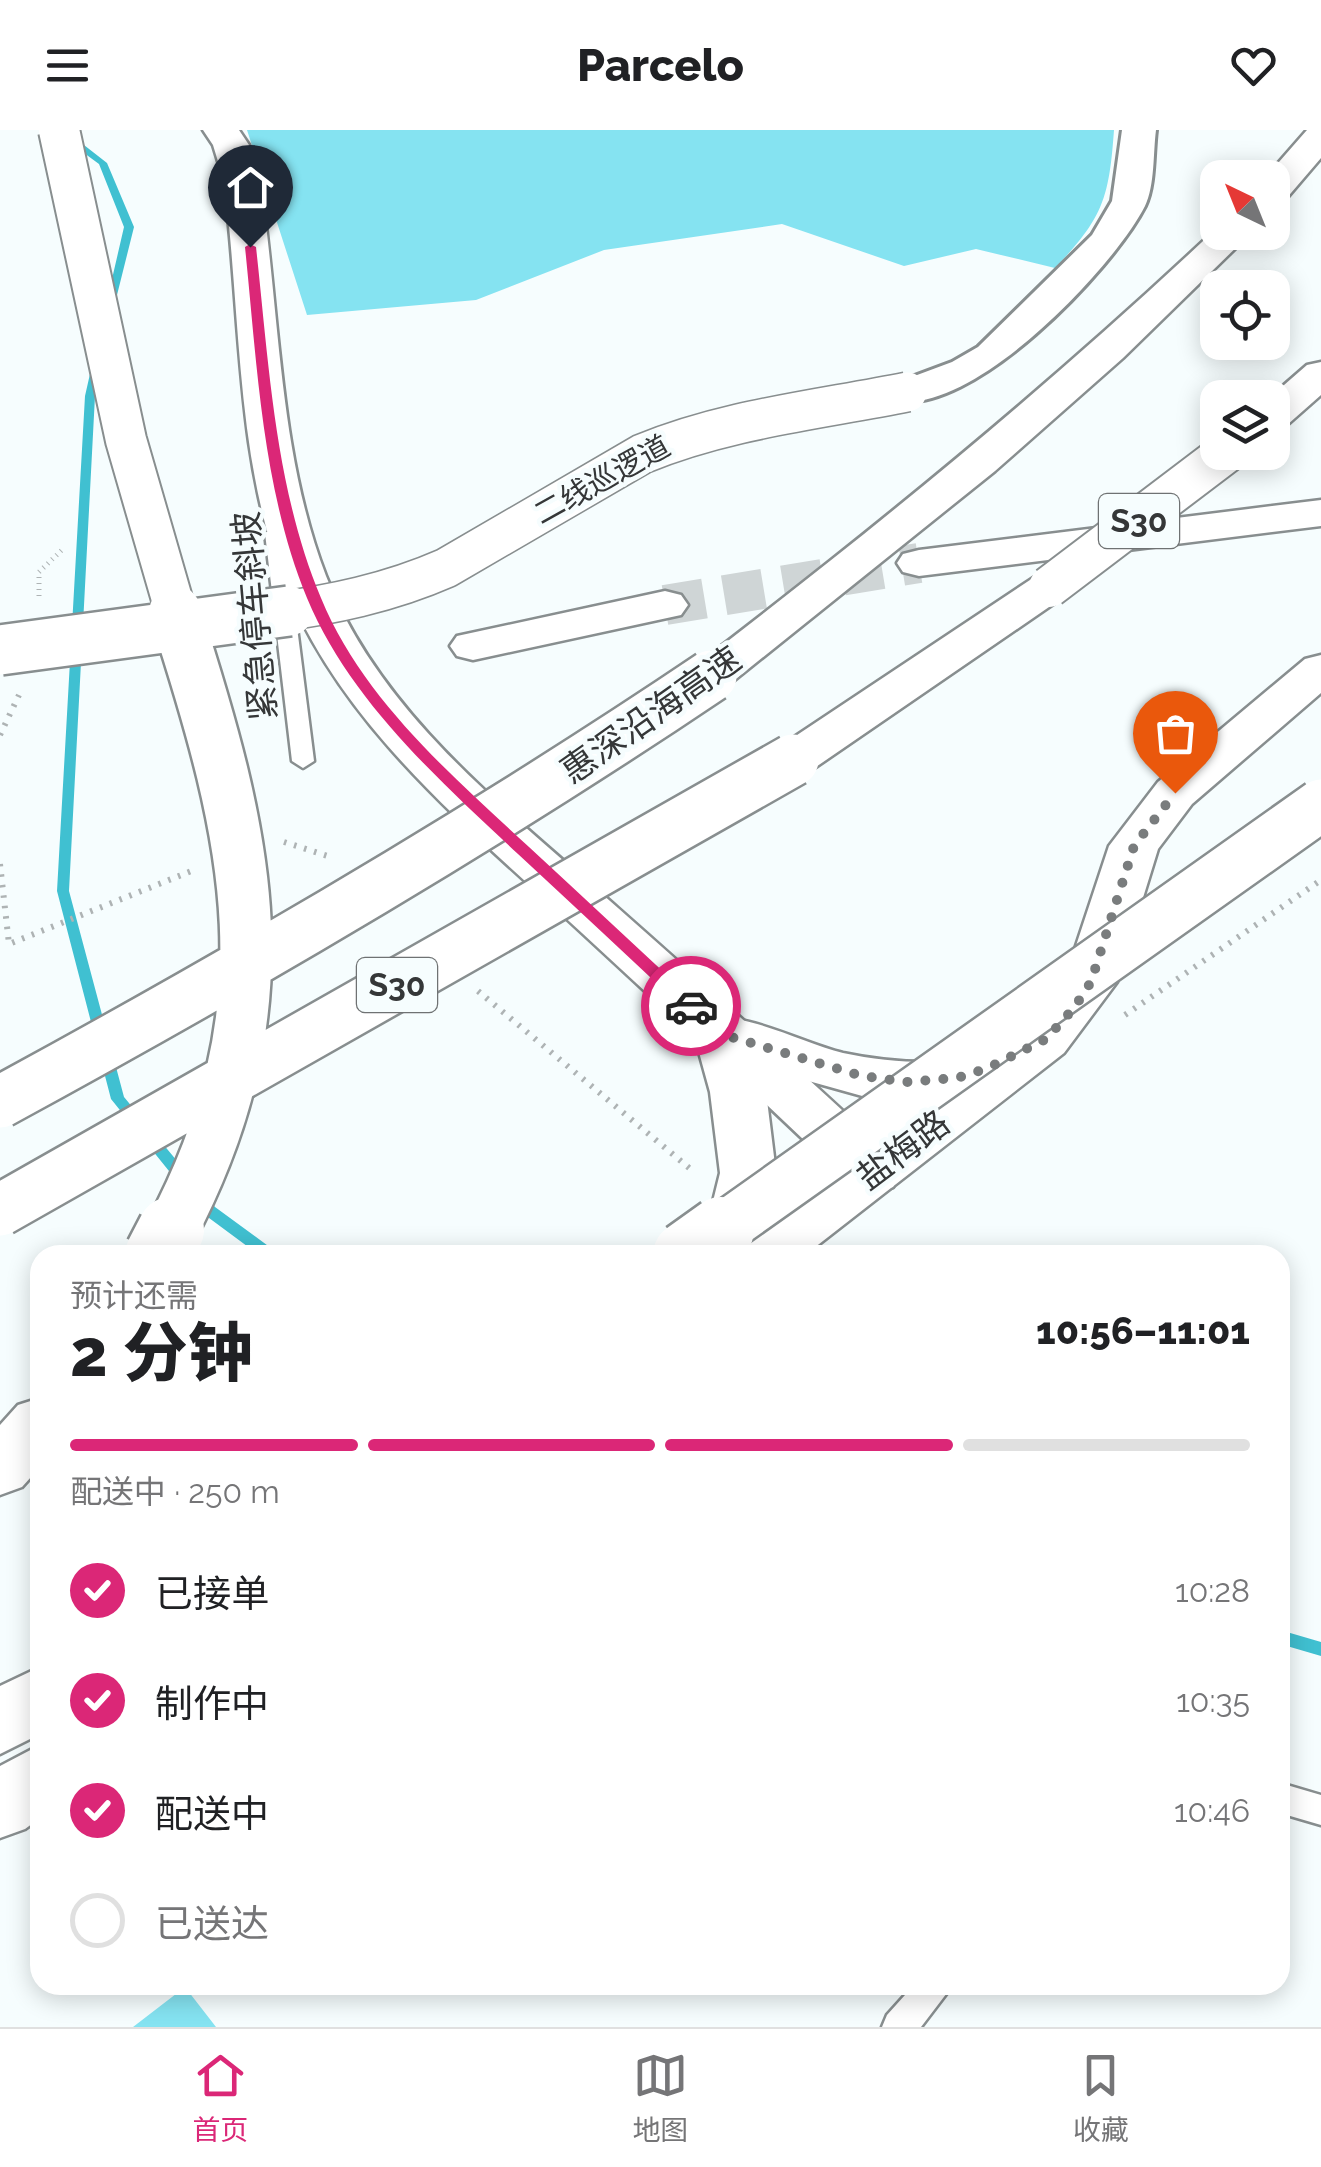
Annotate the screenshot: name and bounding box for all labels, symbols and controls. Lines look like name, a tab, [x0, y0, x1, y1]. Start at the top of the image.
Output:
icon: menu	[40, 38, 95, 93]
icon: heart	[1226, 38, 1281, 93]
text: Parcelo	[577, 39, 744, 92]
pin	[208, 145, 293, 248]
icon: home	[223, 160, 278, 215]
north arrow	[1200, 160, 1290, 250]
map controls	[1200, 160, 1290, 470]
button: locate	[1200, 270, 1290, 360]
button: layers	[1200, 380, 1290, 470]
street label: 二线巡逻道	[528, 428, 676, 531]
road number: S30	[1099, 494, 1179, 548]
street label: 紧急停车斜坡	[225, 510, 284, 722]
street label: 惠深沿海高速	[553, 638, 748, 792]
pin	[1133, 691, 1218, 794]
icon: bag	[1148, 706, 1203, 761]
courier	[641, 956, 741, 1056]
road number: S30	[357, 958, 437, 1012]
icon: car	[664, 979, 719, 1034]
street label: 盐梅路	[848, 1102, 957, 1198]
text: 预计还需	[70, 1277, 198, 1314]
text: 10:56–11:01	[1036, 1308, 1250, 1353]
text: 2 分钟	[70, 1315, 253, 1391]
text: 配送中 · 250 m	[70, 1473, 280, 1510]
icon: check	[70, 1563, 125, 1618]
text: 已接单	[155, 1571, 269, 1616]
text: 10:28	[1175, 1572, 1250, 1609]
icon: check	[70, 1673, 125, 1728]
text: 制作中	[155, 1681, 269, 1726]
text: 10:35	[1176, 1682, 1250, 1719]
icon: check	[70, 1783, 125, 1838]
text: 配送中	[155, 1791, 269, 1836]
text: 10:46	[1174, 1792, 1250, 1829]
text: 已送达	[155, 1901, 269, 1946]
tab: 首页	[192, 2048, 248, 2148]
tab: 地图	[632, 2048, 689, 2148]
tab: 收藏	[1073, 2048, 1129, 2148]

